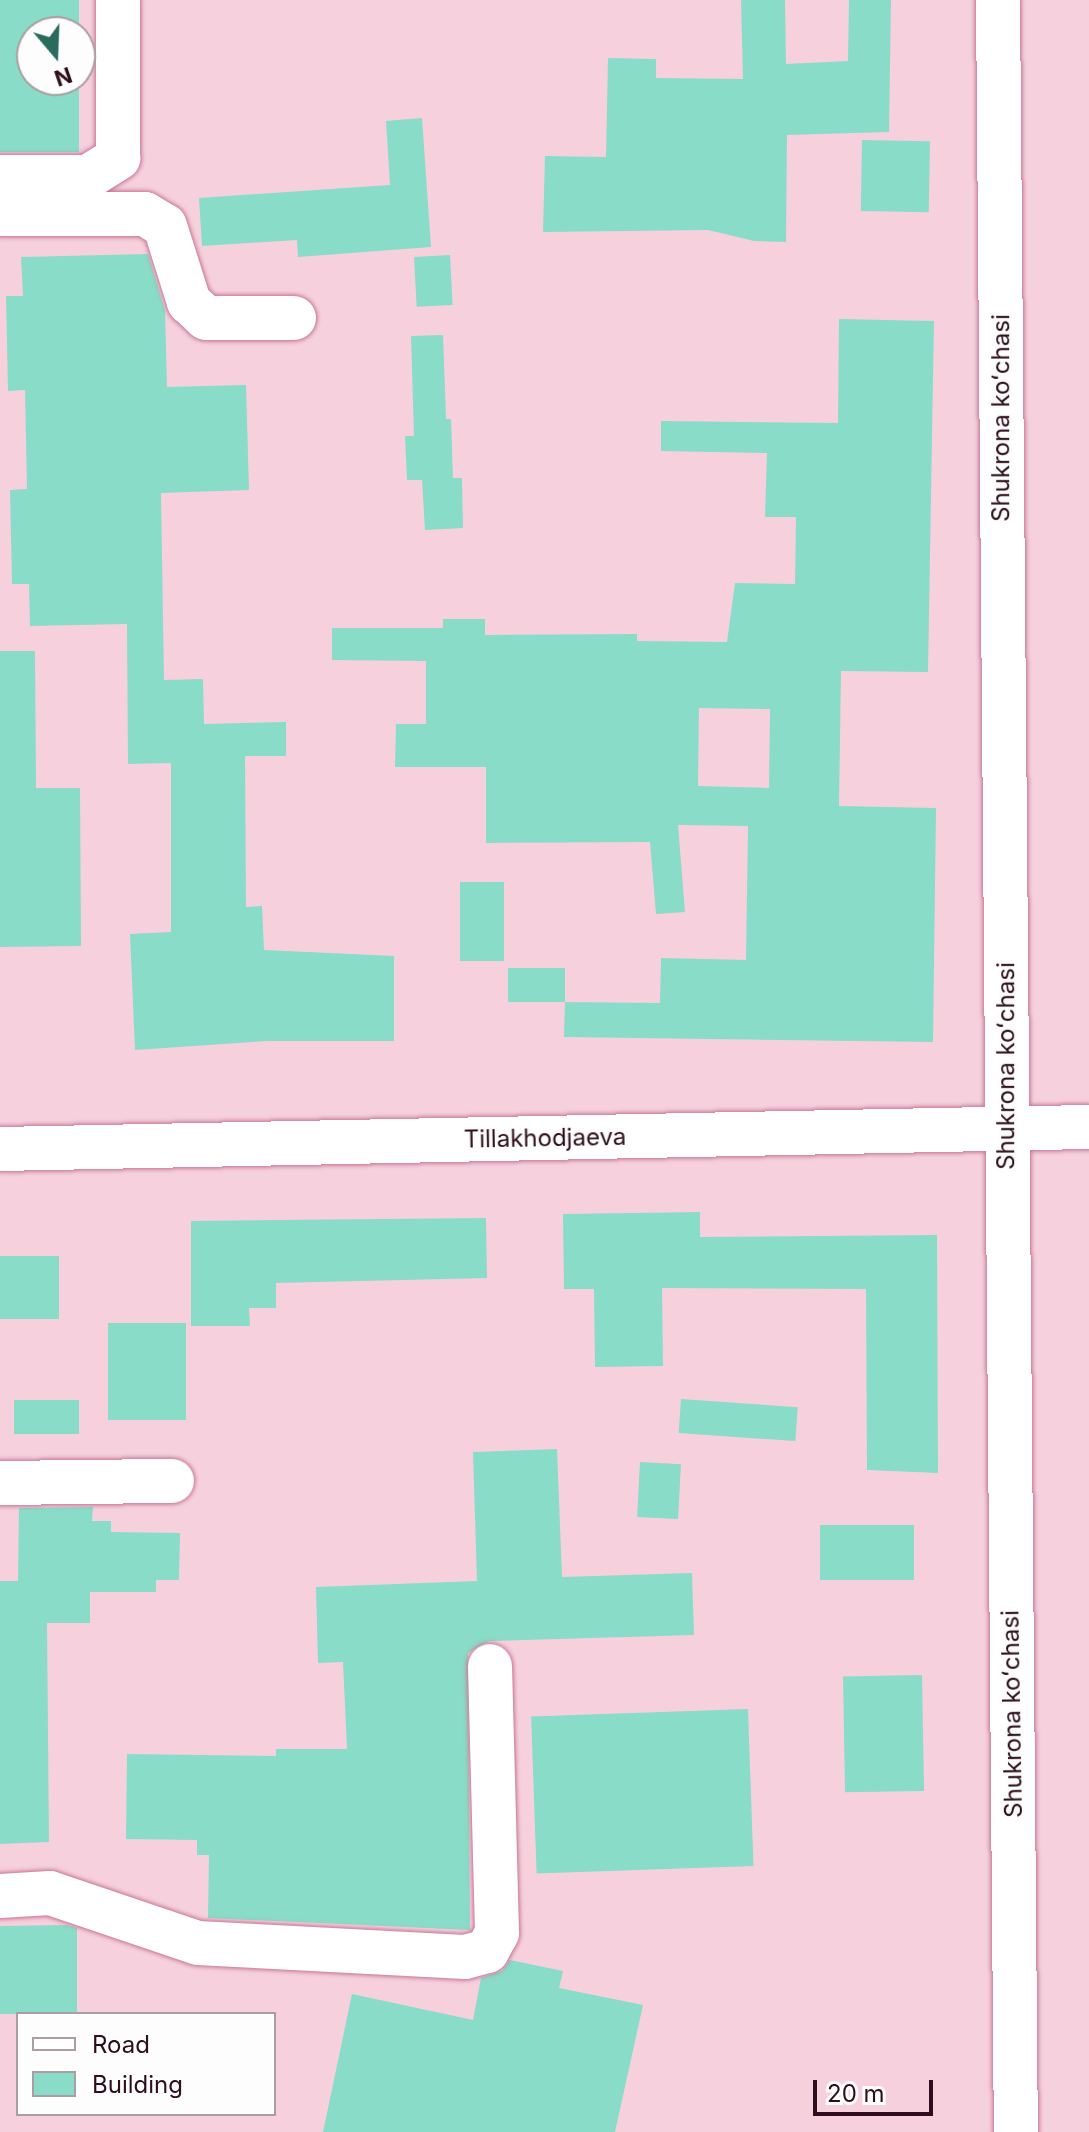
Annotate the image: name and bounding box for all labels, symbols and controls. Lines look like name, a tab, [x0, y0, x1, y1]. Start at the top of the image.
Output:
north arrow	[16, 16, 96, 96]
text: N	[51, 62, 75, 92]
street label: Shukrona koʻchasi	[987, 314, 1015, 522]
street label: Shukrona koʻchasi	[992, 962, 1020, 1170]
street label: Tillakhodjaeva	[464, 1122, 626, 1154]
street label: Shukrona koʻchasi	[996, 1610, 1028, 1818]
legend	[16, 2012, 276, 2116]
text: Road	[92, 2030, 150, 2059]
scale bar	[817, 2064, 937, 2114]
text: Building	[92, 2070, 183, 2099]
text: 20 m	[827, 2079, 885, 2108]

